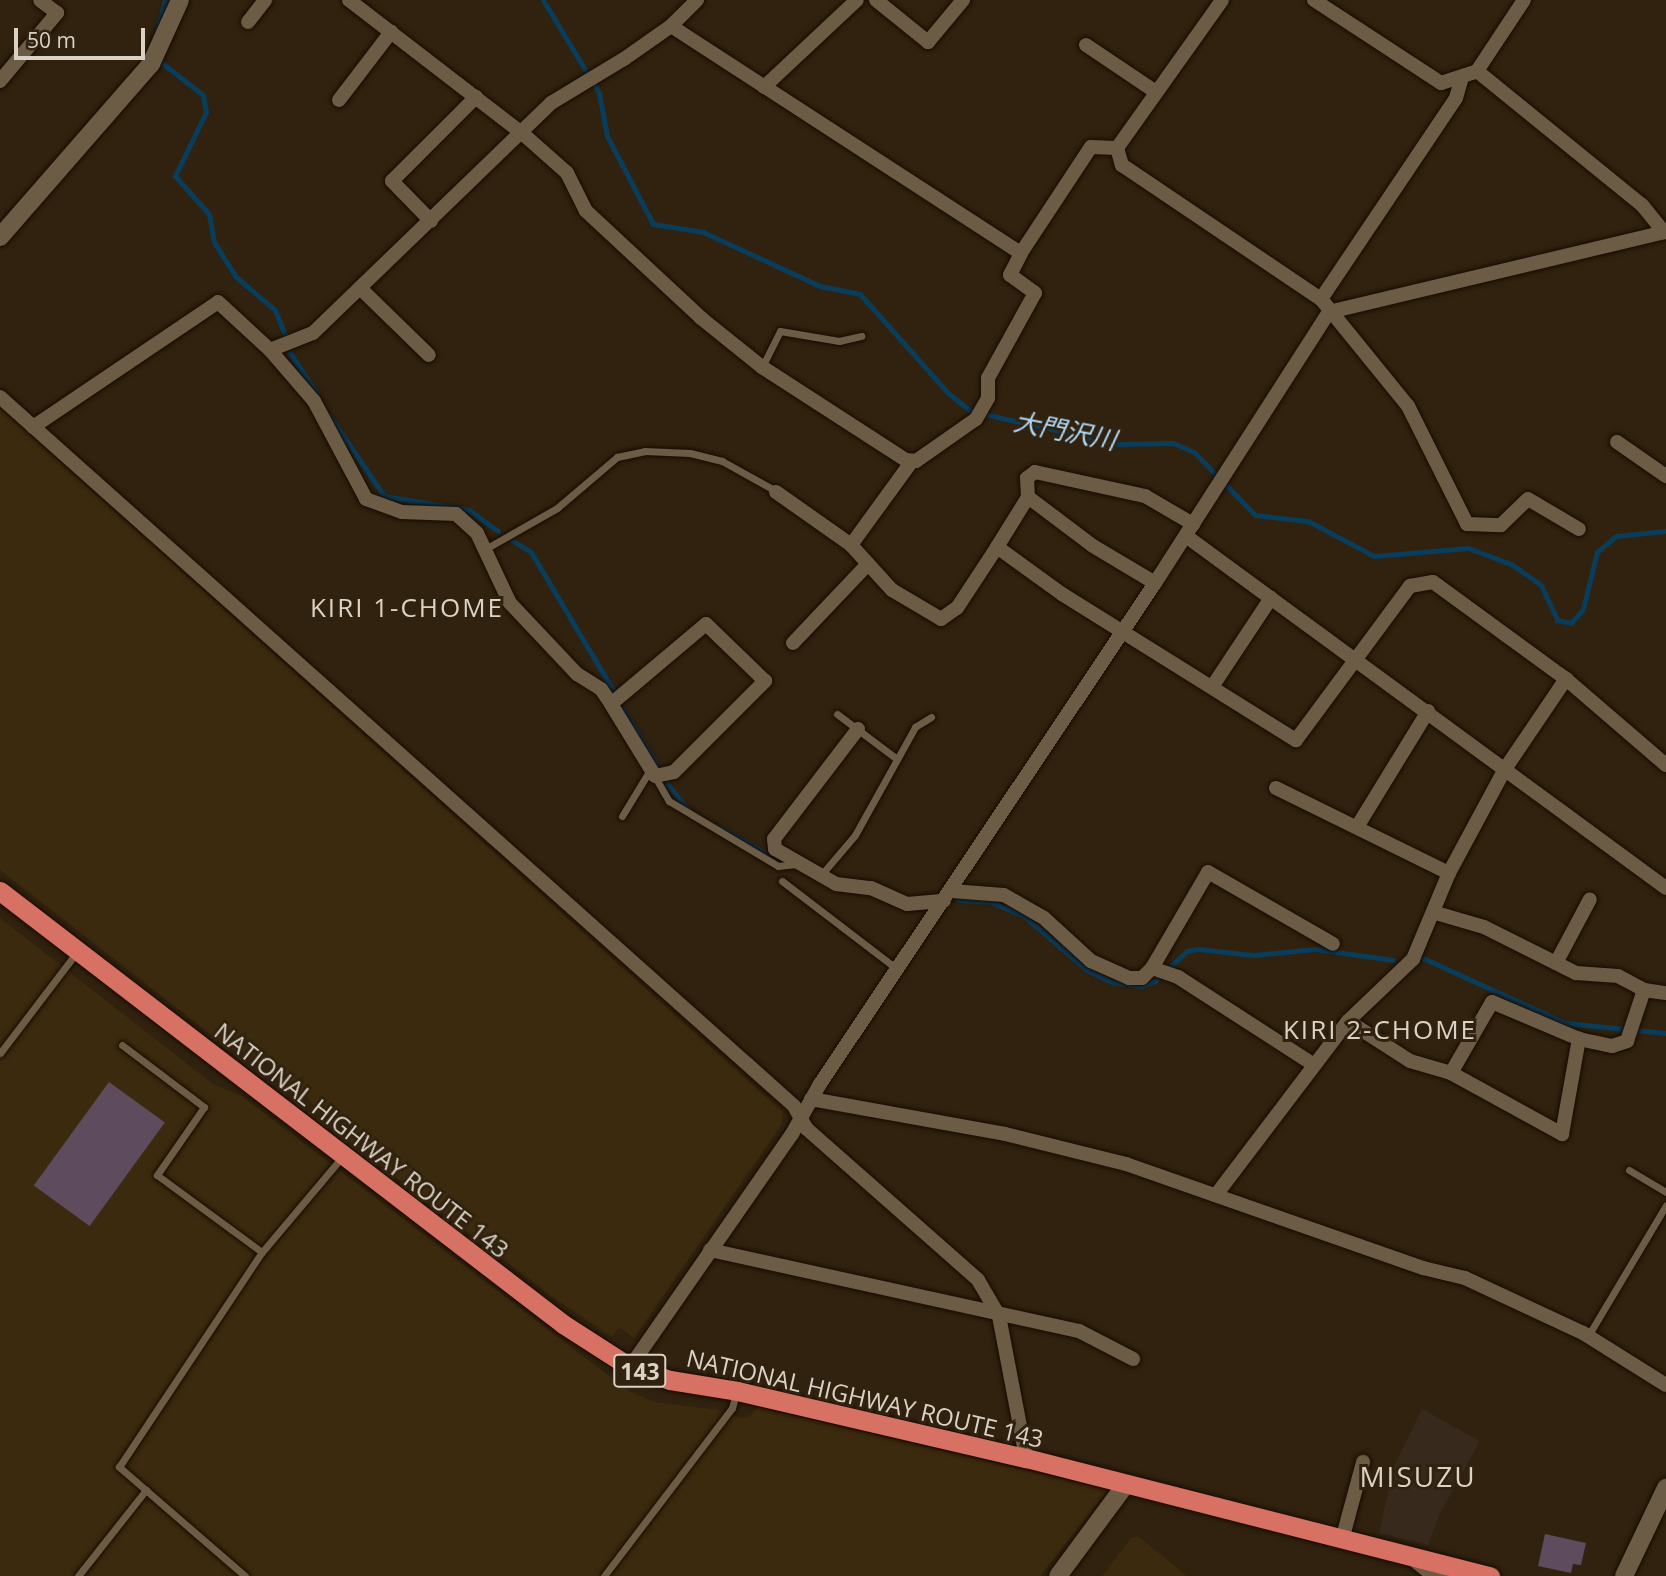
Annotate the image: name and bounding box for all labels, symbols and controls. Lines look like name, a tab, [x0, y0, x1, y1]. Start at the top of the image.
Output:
scale bar	[18, 14, 149, 58]
text: 50 m	[27, 26, 76, 54]
water label: 大門沢川	[1011, 406, 1119, 456]
district label: KIRI 1-CHOME	[311, 592, 503, 624]
district label: KIRI 2-CHOME	[1284, 1014, 1476, 1046]
street label: NATIONAL HIGHWAY ROUTE 143	[209, 1016, 515, 1264]
street label: NATIONAL HIGHWAY ROUTE 143	[684, 1343, 1046, 1453]
road number: 143	[612, 1352, 668, 1390]
district label: MISUZU	[1360, 1459, 1476, 1493]

